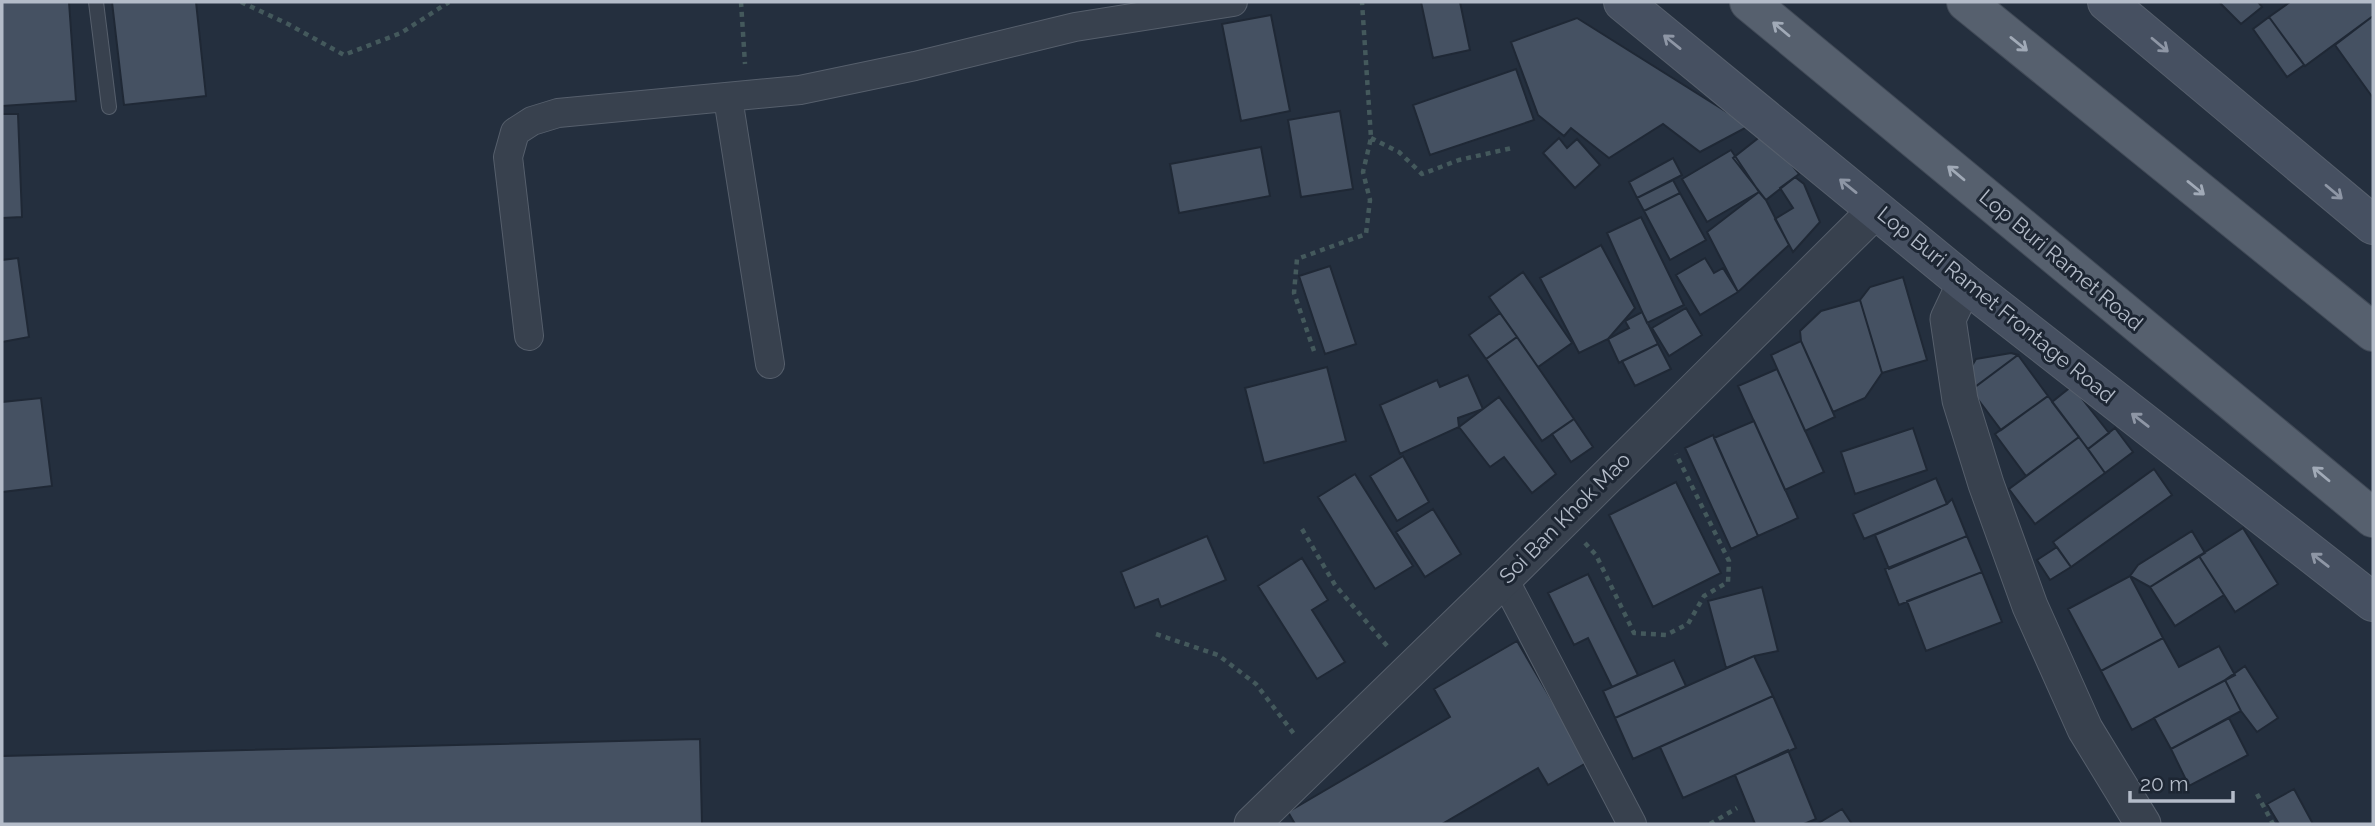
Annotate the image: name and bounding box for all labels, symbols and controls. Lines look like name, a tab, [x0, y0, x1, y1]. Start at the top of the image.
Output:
one-way arrow	[1772, 21, 1790, 37]
one-way arrow	[1664, 34, 1682, 50]
one-way arrow	[2010, 37, 2028, 52]
one-way arrow	[2151, 37, 2169, 53]
one-way arrow	[1948, 166, 1966, 181]
one-way arrow	[1839, 179, 1857, 194]
one-way arrow	[2186, 180, 2204, 195]
street label: Lop Buri Ramet Road	[1974, 184, 2148, 335]
one-way arrow	[2325, 184, 2343, 200]
street label: Lop Buri Ramet Frontage Road	[1873, 201, 2120, 408]
one-way arrow	[2132, 412, 2150, 427]
street label: Soi Ban Khok Mao	[1494, 447, 1635, 588]
one-way arrow	[2312, 467, 2330, 482]
one-way arrow	[2311, 553, 2329, 568]
scale bar	[2130, 760, 2233, 804]
text: 20 m	[2140, 771, 2188, 796]

